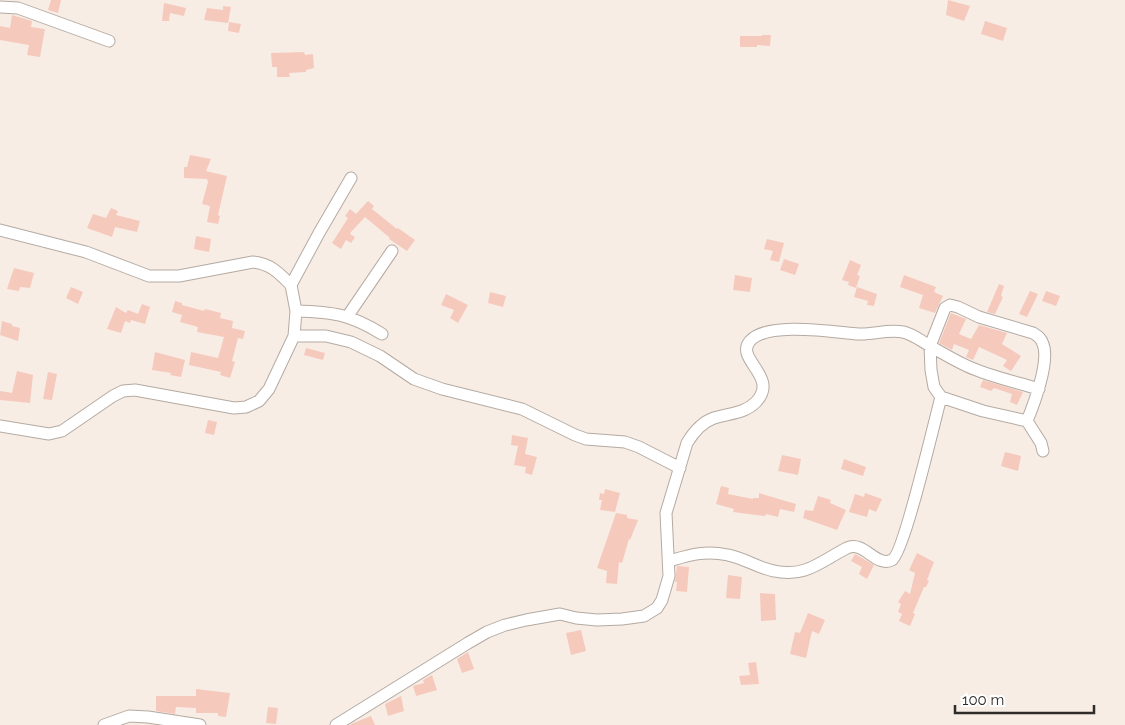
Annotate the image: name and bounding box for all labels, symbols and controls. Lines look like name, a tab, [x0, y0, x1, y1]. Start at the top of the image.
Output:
scale bar	[955, 682, 1094, 714]
text: 100 m	[962, 691, 1004, 709]

